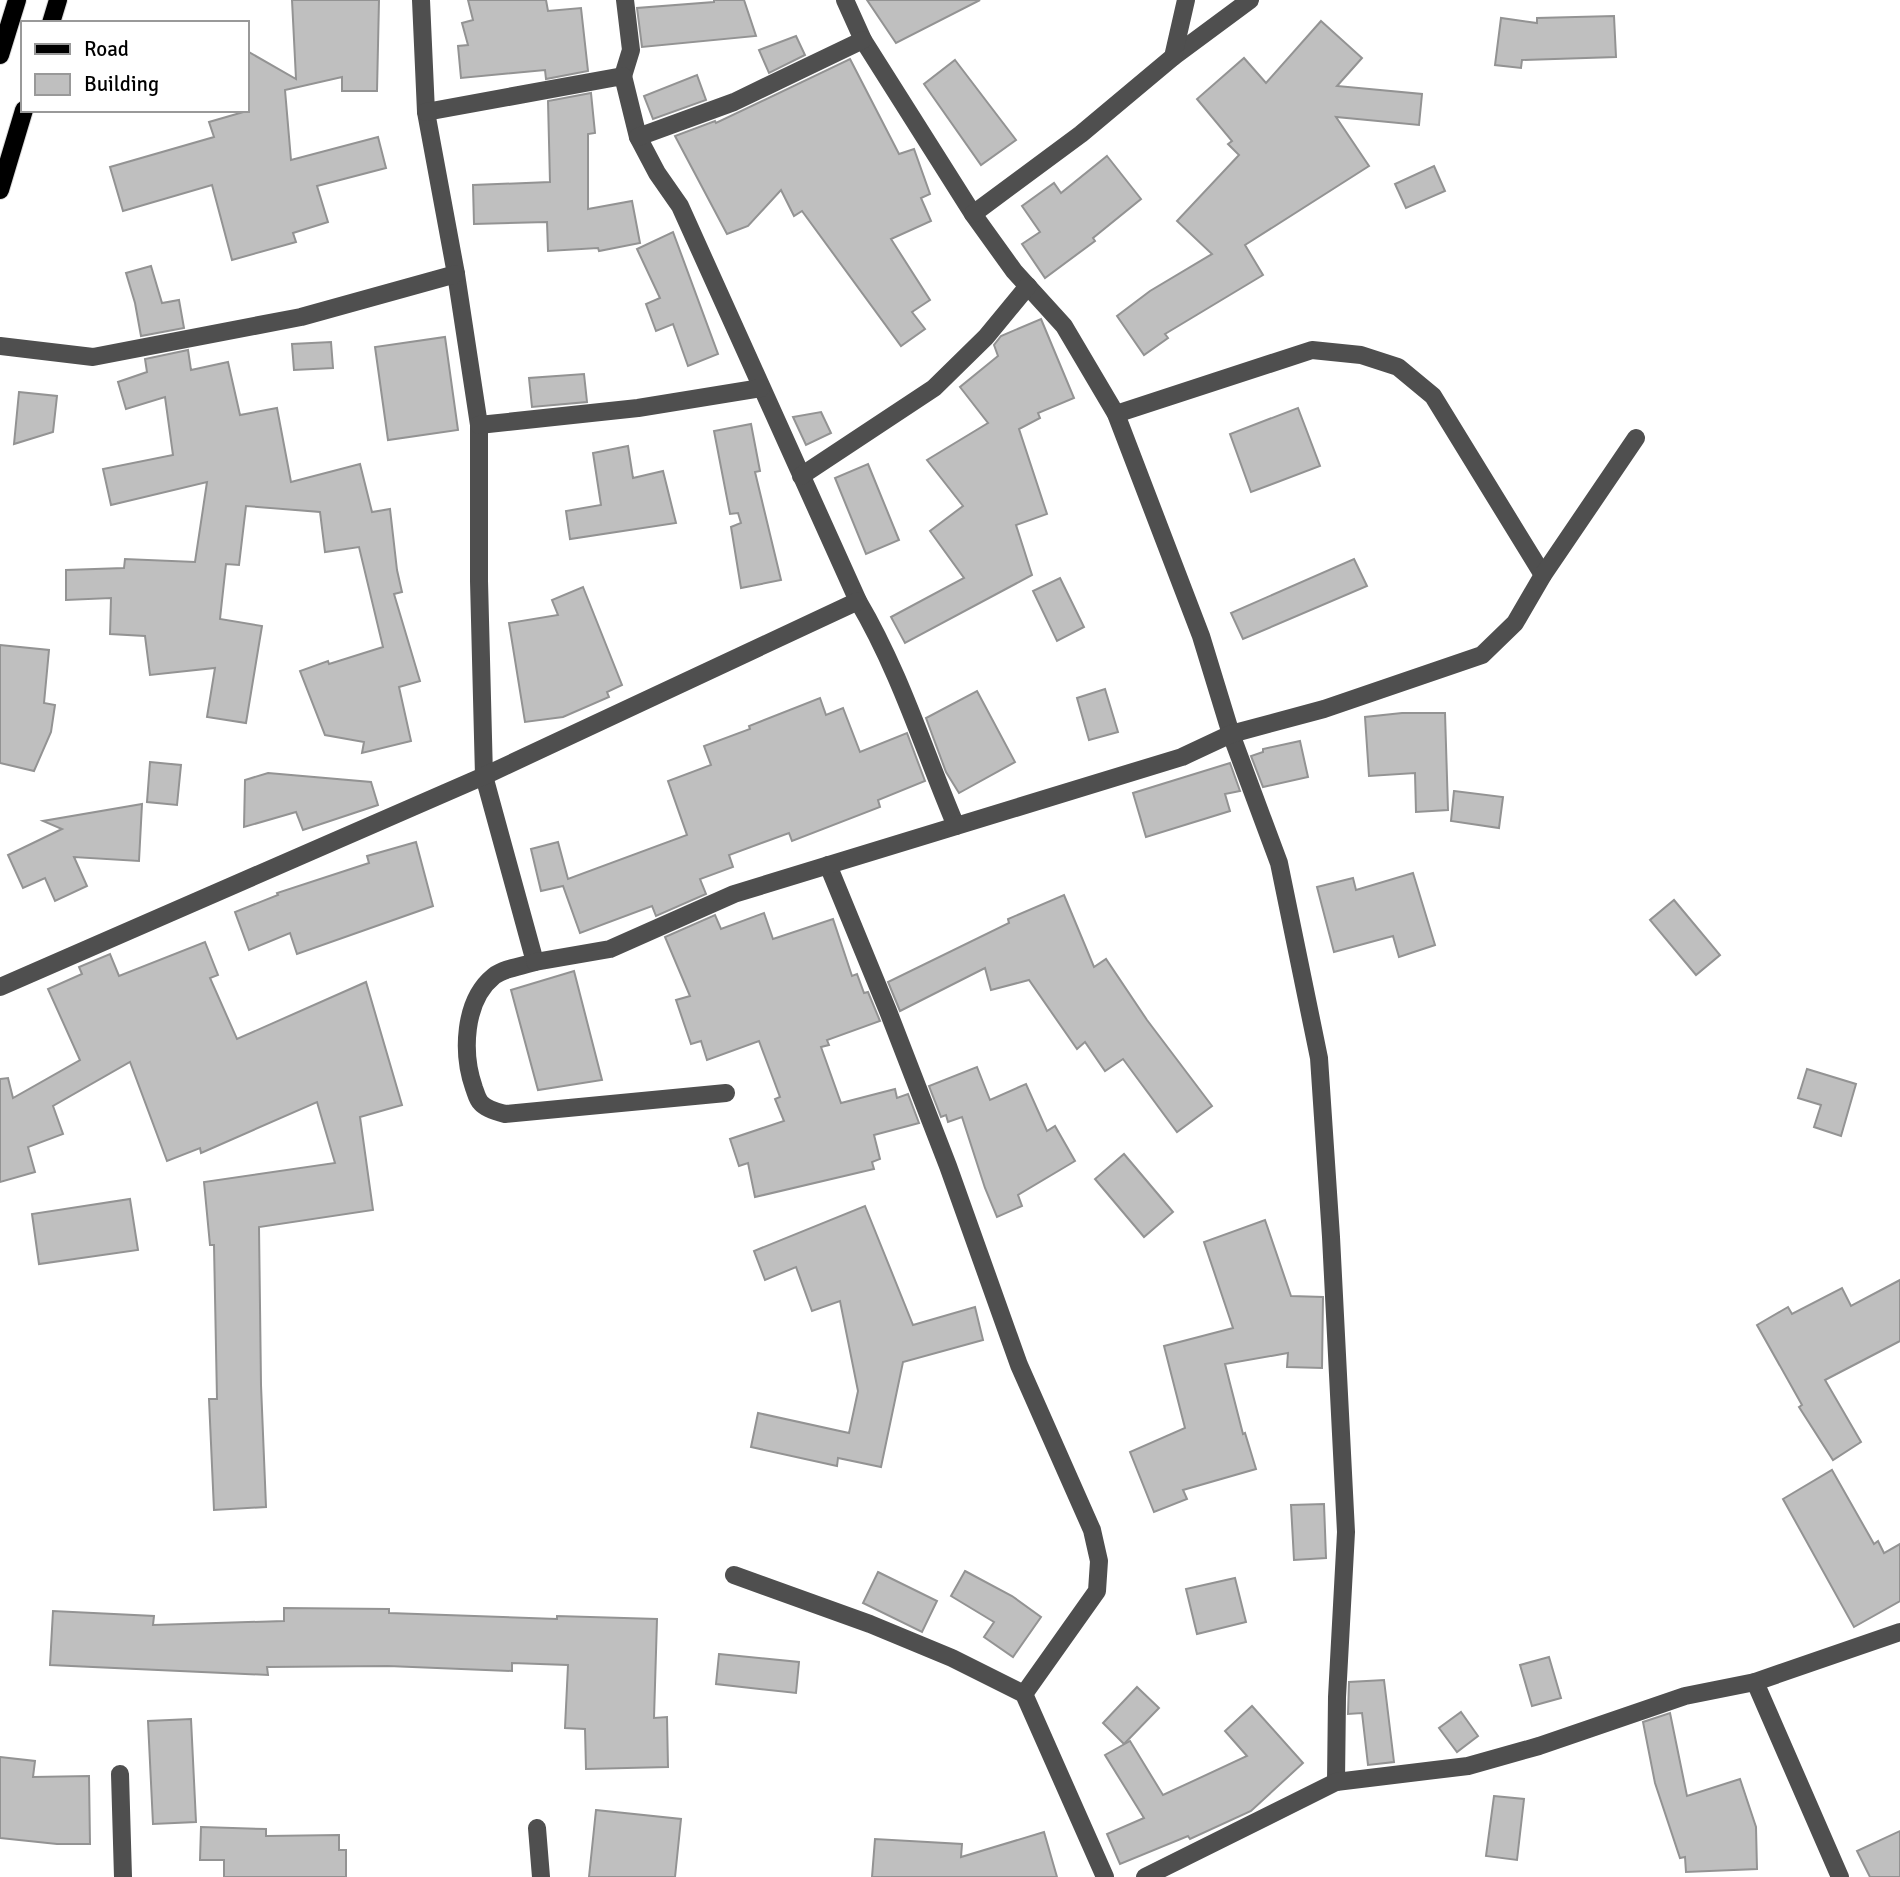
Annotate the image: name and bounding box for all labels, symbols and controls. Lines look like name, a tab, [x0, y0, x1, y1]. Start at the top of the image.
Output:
legend	[21, 21, 248, 112]
text: Road	[84, 36, 129, 62]
text: Building	[84, 71, 159, 97]

